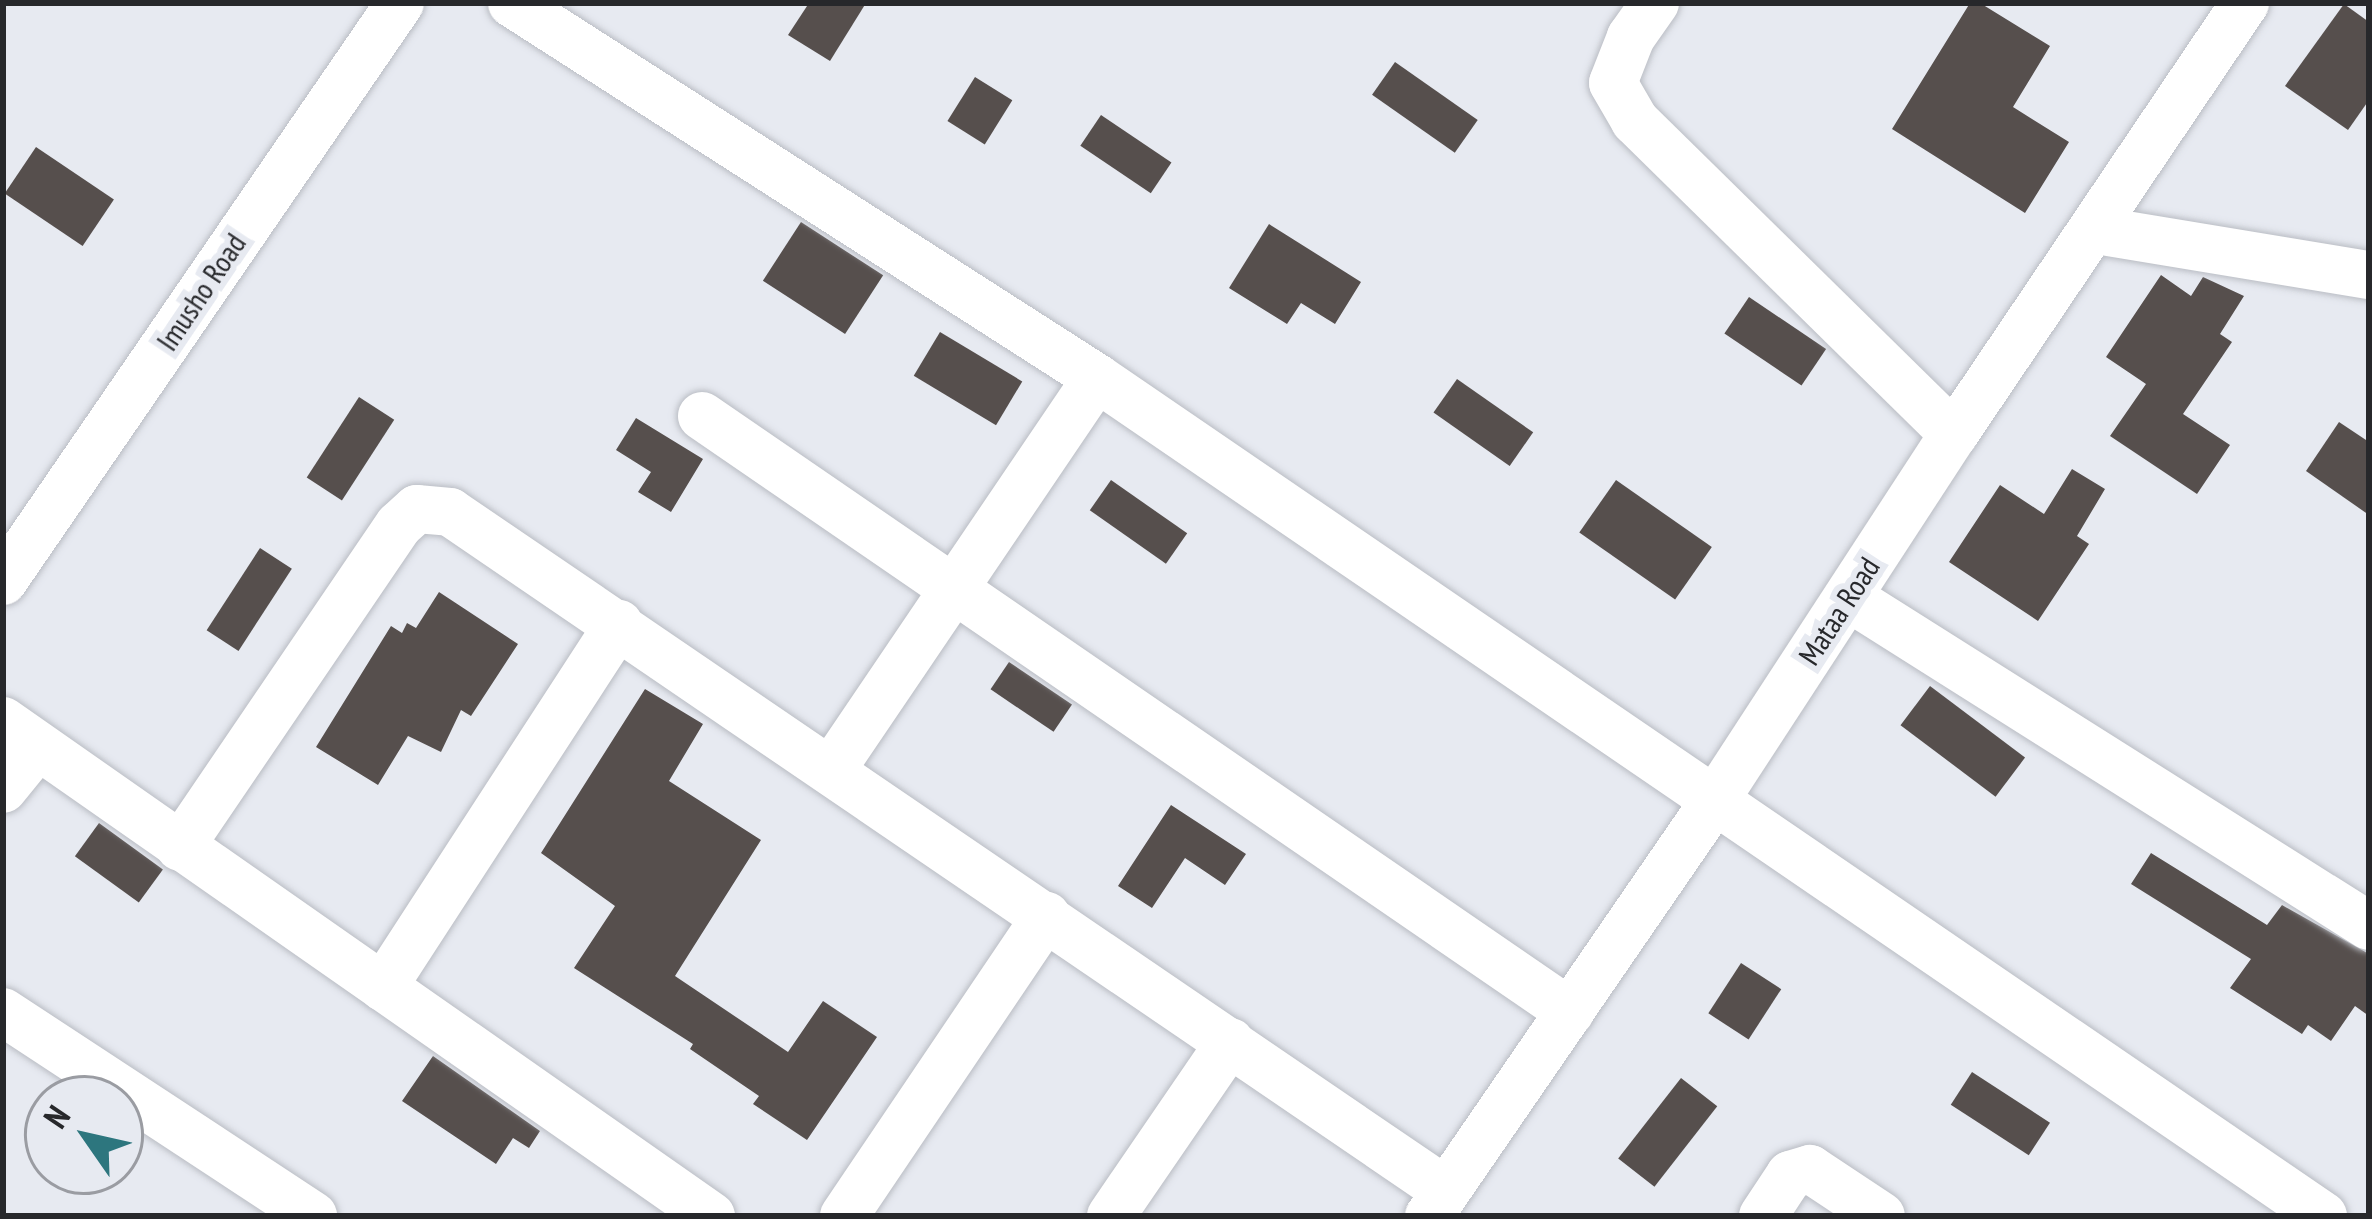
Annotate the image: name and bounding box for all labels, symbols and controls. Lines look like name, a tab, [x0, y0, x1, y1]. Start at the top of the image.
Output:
street label: Imusho Road	[149, 227, 253, 357]
street label: Mataa Road	[1791, 550, 1887, 672]
north arrow	[24, 1075, 144, 1195]
text: N	[33, 1097, 79, 1136]

